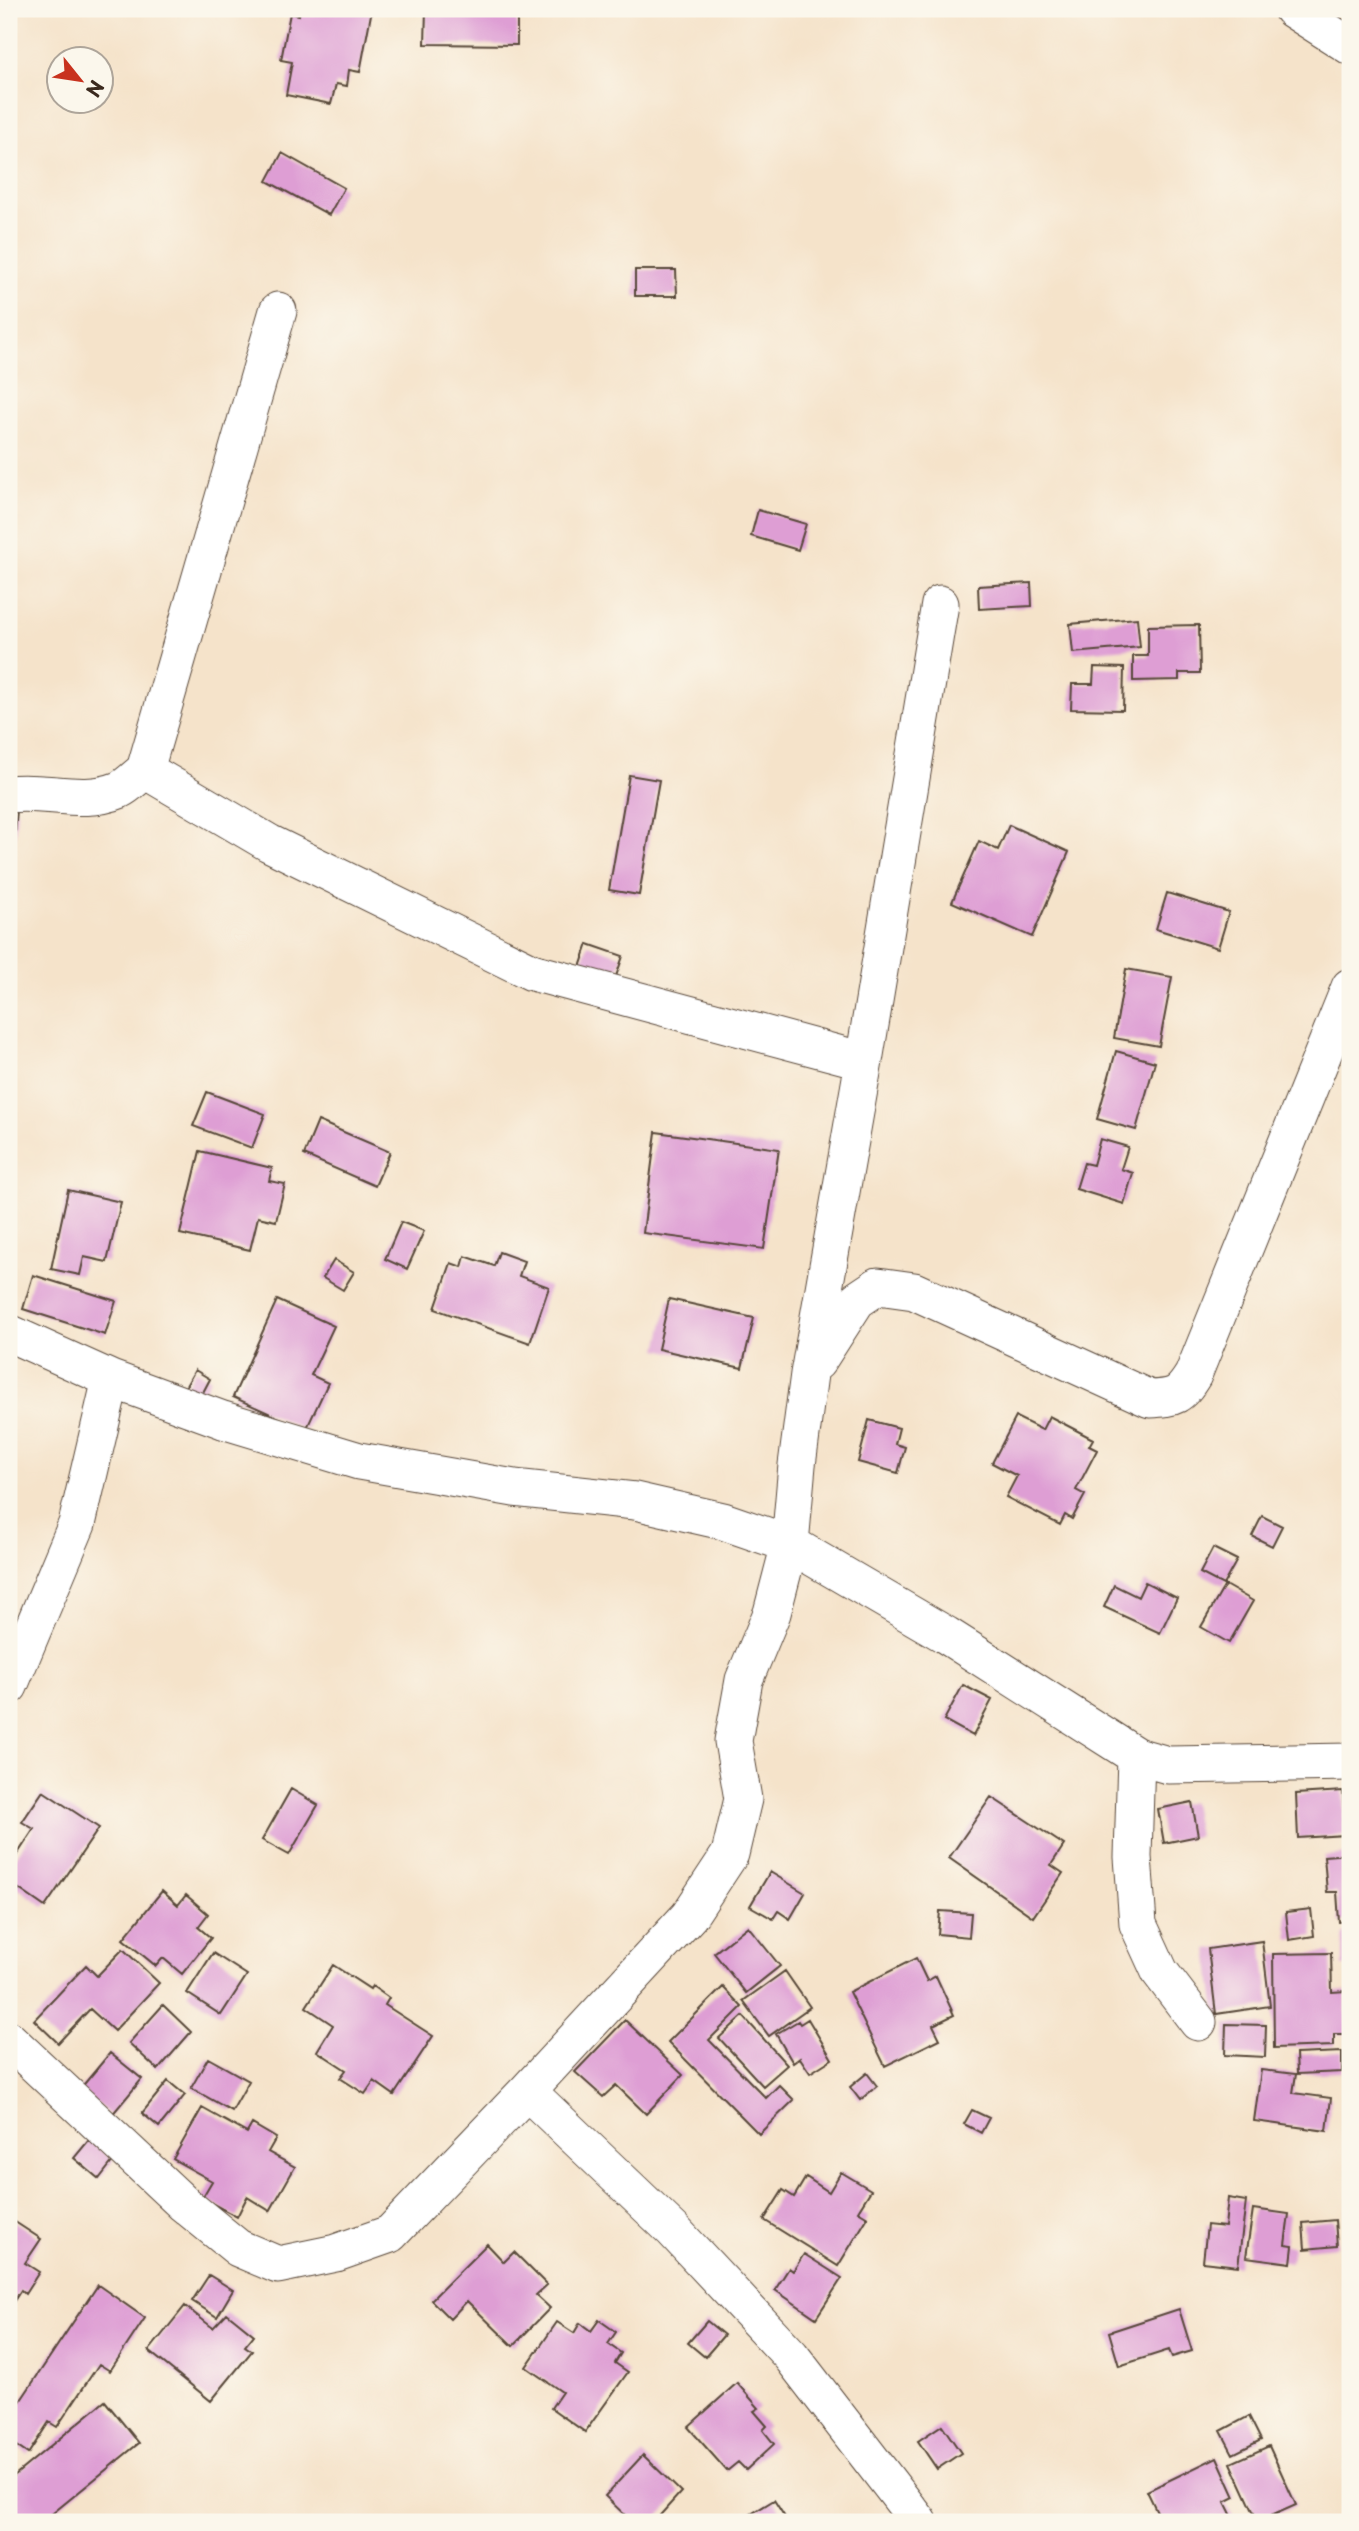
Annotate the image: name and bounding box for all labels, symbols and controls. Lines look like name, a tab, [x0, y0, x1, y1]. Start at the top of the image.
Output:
north arrow	[46, 46, 116, 116]
text: N	[80, 75, 111, 103]

